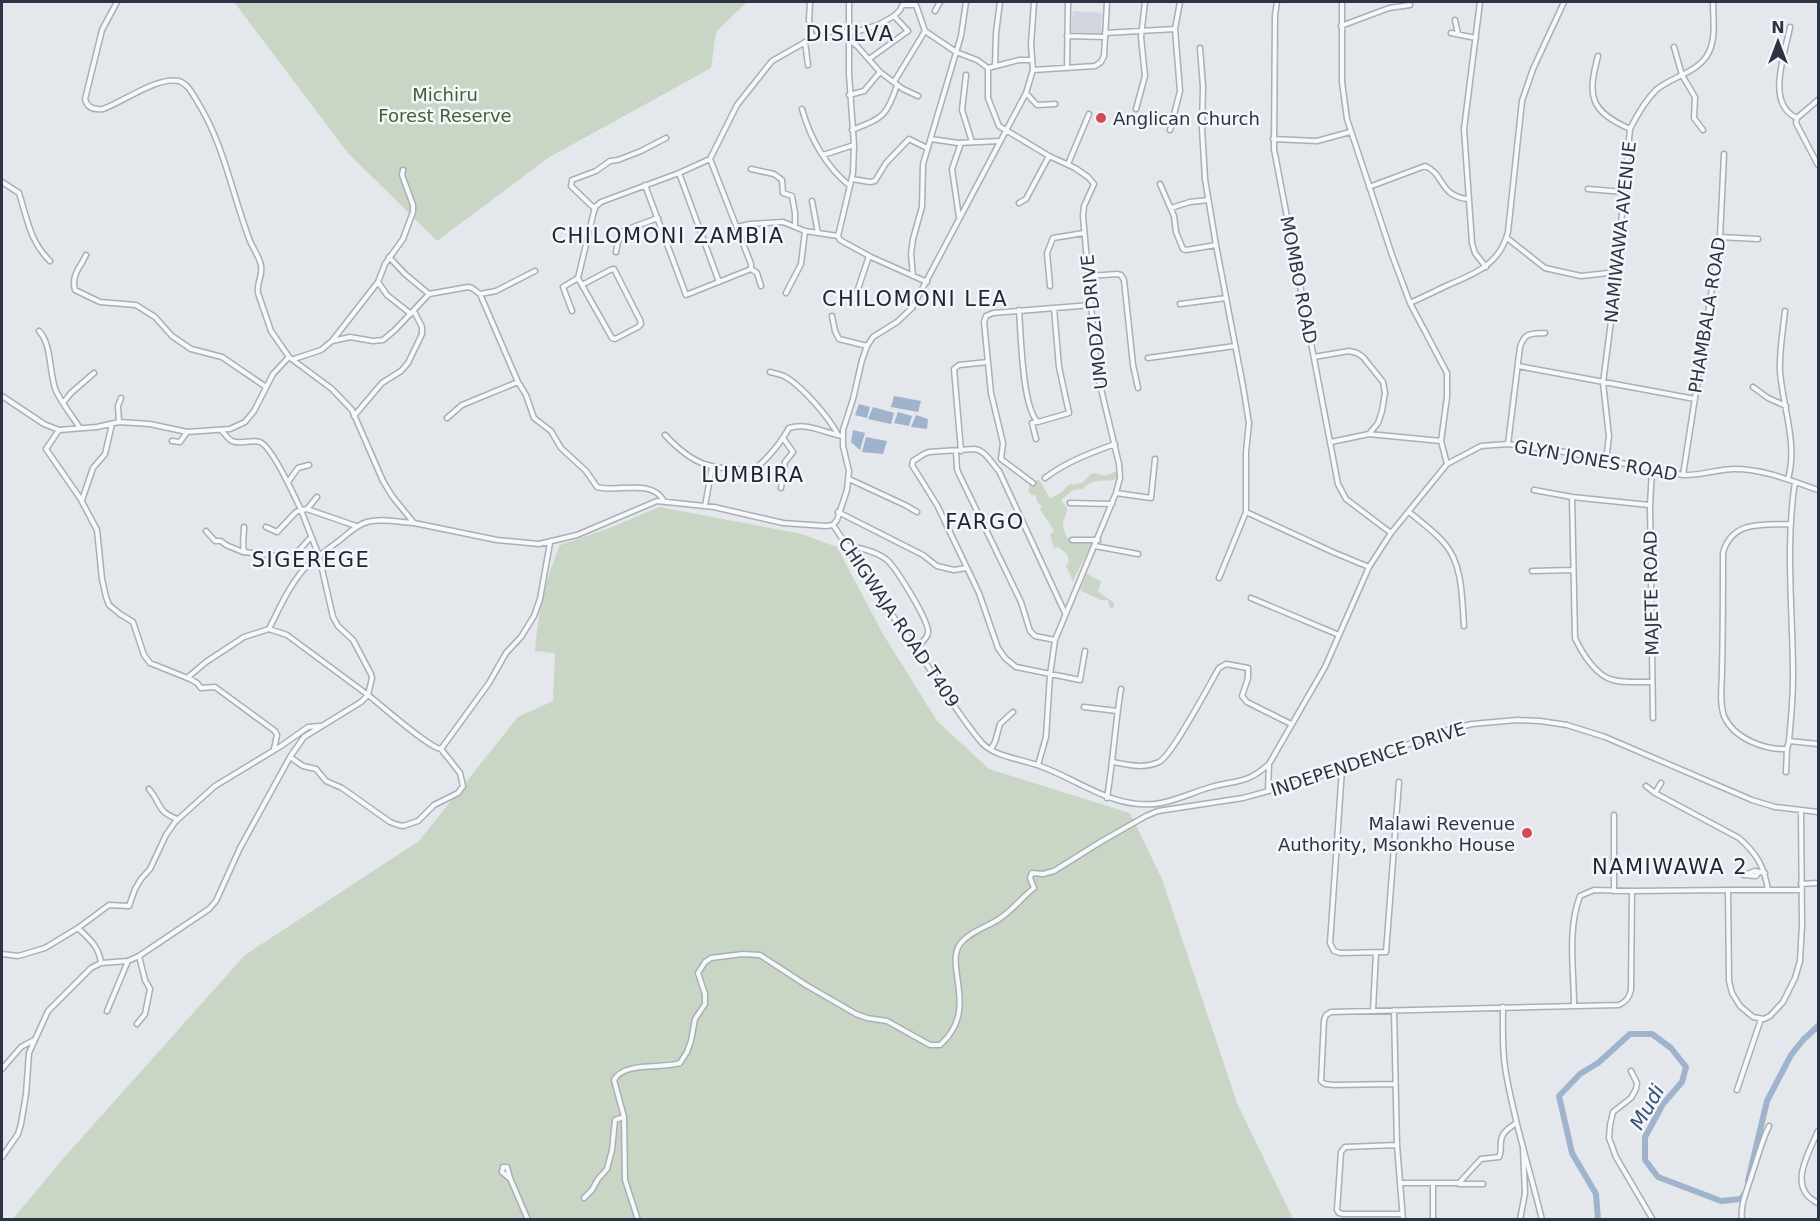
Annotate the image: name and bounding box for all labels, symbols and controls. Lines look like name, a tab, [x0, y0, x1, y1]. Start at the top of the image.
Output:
north arrow	[1748, 12, 1808, 72]
text: N	[1771, 18, 1785, 37]
district label: DISILVA	[805, 22, 895, 46]
park label: Michiru Forest Reserve	[378, 84, 512, 126]
place label: Anglican Church	[1113, 108, 1260, 129]
marker: Anglican Church	[1094, 111, 1108, 125]
street label: NAMIWAWA AVENUE	[1600, 140, 1640, 324]
street label: MOMBO ROAD	[1276, 214, 1322, 346]
district label: CHILOMONI ZAMBIA	[551, 224, 785, 248]
street label: PHAMBALA ROAD	[1684, 235, 1730, 395]
street label: UMODZI DRIVE	[1076, 254, 1112, 390]
district label: CHILOMONI LEA	[822, 287, 1008, 311]
street label: GLYN JONES ROAD	[1513, 435, 1679, 485]
district label: LUMBIRA	[701, 463, 805, 487]
district label: FARGO	[945, 510, 1025, 534]
street label: MAJETE ROAD	[1639, 530, 1663, 656]
street label: CHIGWAJA ROAD T409	[834, 533, 964, 711]
district label: SIGEREGE	[252, 548, 370, 572]
street label: INDEPENDENCE DRIVE	[1268, 718, 1468, 800]
place label: Malawi Revenue Authority, Msonkho House	[1278, 813, 1515, 855]
marker: Malawi Revenue Authority, Msonkho House	[1520, 826, 1534, 840]
district label: NAMIWAWA 2	[1592, 855, 1748, 879]
water label: Mudi	[1625, 1080, 1670, 1134]

